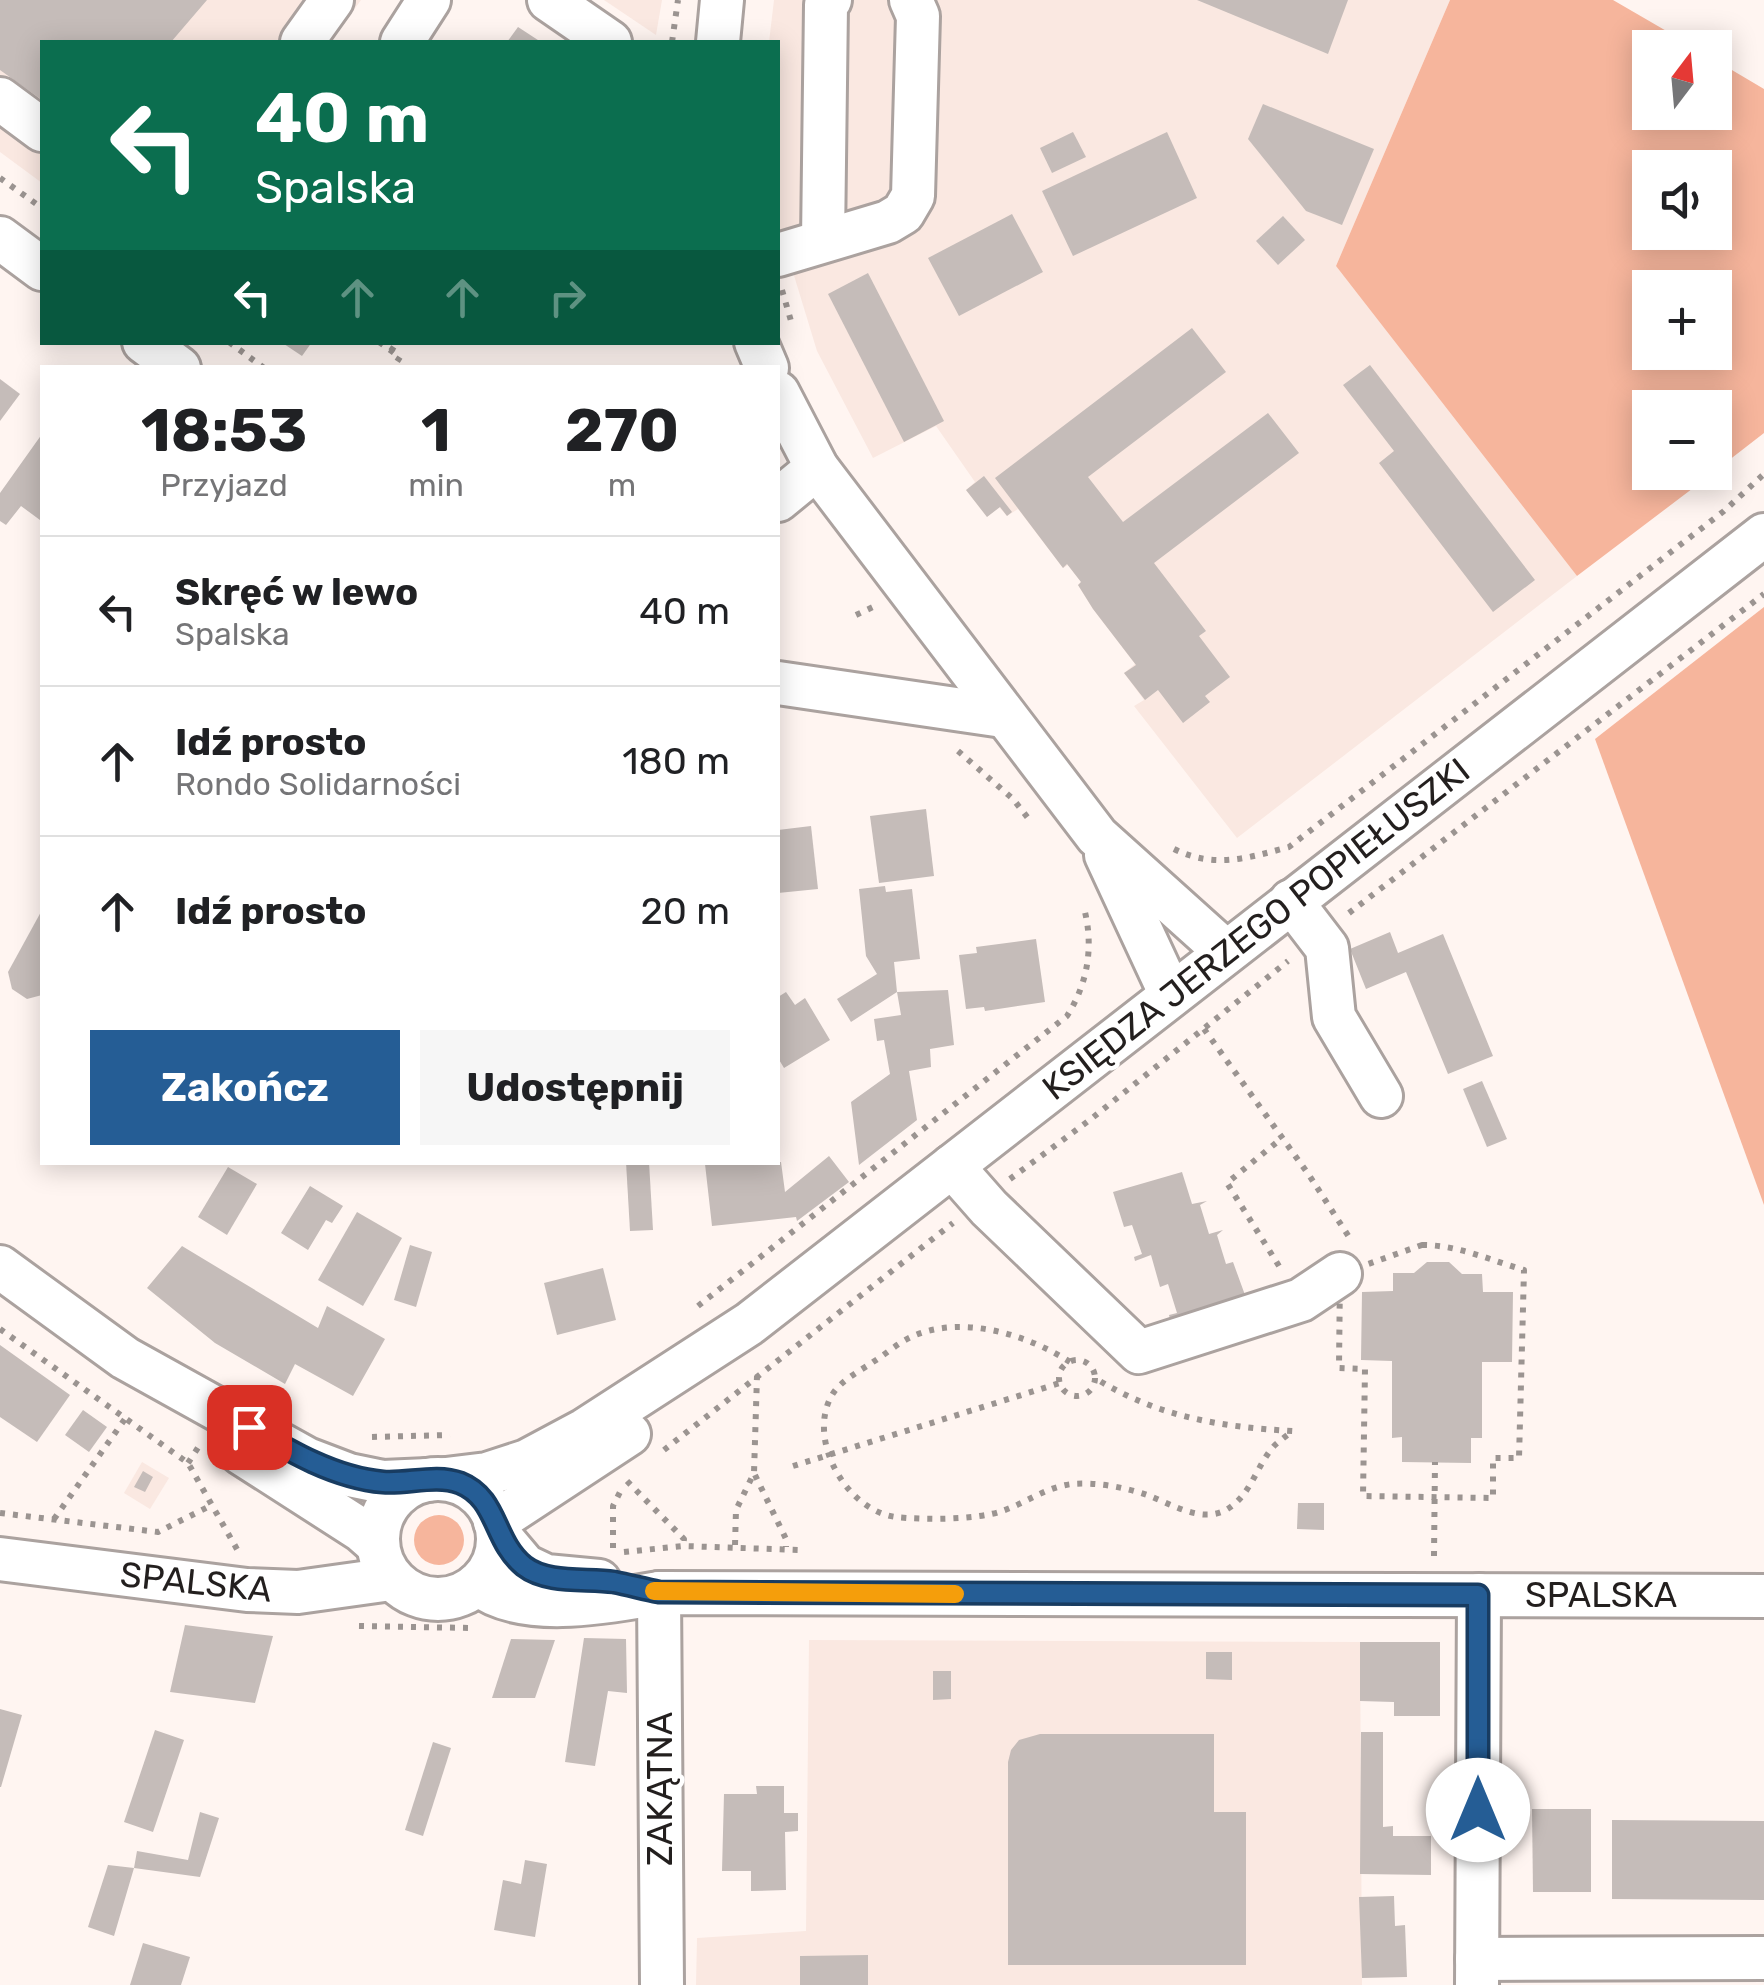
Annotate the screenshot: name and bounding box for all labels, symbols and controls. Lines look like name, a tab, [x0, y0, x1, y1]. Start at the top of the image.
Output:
north arrow	[1632, 30, 1732, 130]
map controls	[1632, 30, 1732, 490]
text: 40 m	[255, 77, 429, 160]
icon: left	[90, 80, 220, 210]
button: sound	[1632, 150, 1732, 250]
text: Spalska	[255, 161, 416, 214]
icon: left	[225, 270, 280, 325]
icon: ahead	[330, 270, 385, 325]
icon: ahead	[435, 270, 490, 325]
icon: right	[540, 270, 595, 325]
button: +	[1632, 270, 1732, 370]
button: −	[1632, 390, 1732, 490]
text: 18:53	[141, 395, 307, 466]
text: 1	[421, 395, 451, 466]
text: 270	[565, 395, 679, 466]
text: Przyjazd	[160, 466, 288, 504]
text: min	[408, 466, 464, 504]
text: m	[608, 466, 636, 504]
text: Skręć w lewo	[175, 569, 418, 615]
icon: left	[90, 584, 145, 639]
text: 40 m	[639, 588, 730, 634]
text: Spalska	[175, 615, 290, 653]
text: Idź prosto	[175, 719, 367, 765]
icon: ahead	[90, 734, 145, 789]
text: 180 m	[622, 738, 730, 784]
street label: KSIĘDZA JERZEGO POPIEŁUSZKI	[1034, 749, 1478, 1109]
text: Rondo Solidarności	[175, 765, 461, 803]
icon: ahead	[90, 884, 145, 939]
text: Idź prosto	[175, 888, 367, 934]
text: 20 m	[640, 888, 730, 934]
button: Zakończ	[90, 1030, 400, 1145]
button: Udostępnij	[420, 1030, 730, 1145]
pin	[207, 1385, 292, 1470]
icon: arrive	[222, 1400, 277, 1455]
street label: SPALSKA	[118, 1553, 274, 1611]
street label: SPALSKA	[1525, 1574, 1677, 1616]
street label: ZAKĄTNA	[639, 1712, 681, 1866]
position arrow	[1426, 1758, 1530, 1862]

